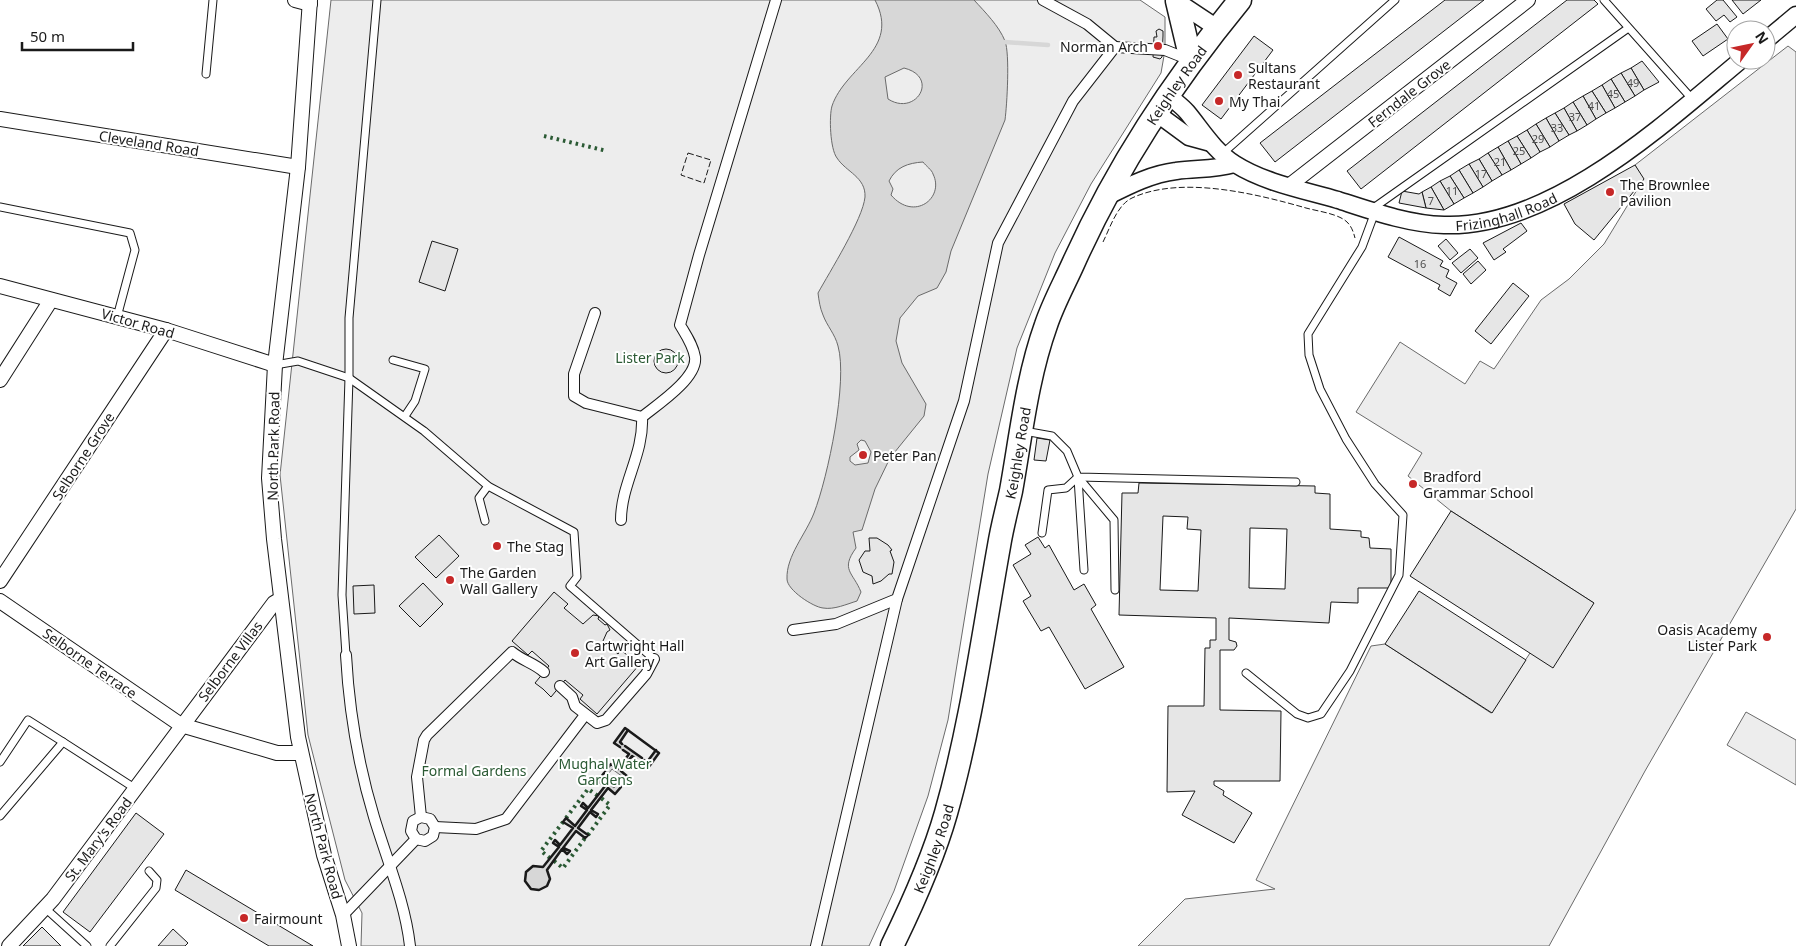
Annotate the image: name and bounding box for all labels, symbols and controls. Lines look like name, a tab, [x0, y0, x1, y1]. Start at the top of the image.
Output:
scale bar	[22, 20, 134, 52]
north arrow	[1726, 20, 1776, 70]
text: 50 m	[30, 26, 65, 46]
text: N	[1751, 28, 1773, 48]
place label: Norman Arch	[1060, 37, 1148, 56]
marker: Norman Arch	[1152, 40, 1164, 52]
street label: Keighley Road	[1142, 41, 1211, 128]
street label: Ferndale Grove	[1364, 55, 1454, 131]
place label: Sultans Restaurant	[1248, 58, 1320, 93]
marker: Sultans Restaurant	[1232, 69, 1244, 81]
house number: 49	[1627, 75, 1639, 90]
house number: 45	[1607, 86, 1619, 101]
place label: My Thai	[1229, 92, 1280, 111]
marker: My Thai	[1213, 95, 1225, 107]
house number: 41	[1588, 98, 1600, 113]
house number: 37	[1569, 109, 1581, 124]
house number: 33	[1551, 120, 1563, 135]
street label: Cleveland Road	[98, 126, 200, 160]
house number: 29	[1532, 131, 1544, 146]
house number: 25	[1513, 143, 1525, 158]
house number: 21	[1494, 154, 1506, 169]
house number: 17	[1475, 166, 1487, 181]
place label: The Brownlee Pavilion	[1620, 175, 1710, 210]
house number: 11	[1446, 183, 1458, 198]
marker: The Brownlee Pavilion	[1604, 186, 1616, 198]
street label: Frizinghall Road	[1455, 188, 1560, 235]
house number: 7	[1428, 193, 1434, 208]
house number: 16	[1414, 256, 1426, 271]
street label: Victor Road	[99, 303, 177, 343]
park label: Lister Park	[615, 348, 685, 367]
street label: North Park Road	[263, 391, 283, 501]
street label: Keighley Road	[1000, 405, 1034, 501]
street label: Selborne Grove	[47, 408, 119, 504]
place label: Peter Pan	[873, 446, 937, 465]
marker: Peter Pan	[857, 449, 869, 461]
place label: Bradford Grammar School	[1423, 467, 1534, 502]
marker: Bradford Grammar School	[1407, 478, 1419, 490]
place label: The Stag	[507, 537, 564, 556]
marker: The Stag	[491, 540, 503, 552]
place label: The Garden Wall Gallery	[460, 563, 538, 598]
marker: The Garden Wall Gallery	[444, 574, 456, 586]
street label: Selborne Villas	[194, 617, 267, 705]
place label: Oasis Academy Lister Park	[1657, 620, 1758, 655]
street label: Selborne Terrace	[39, 623, 141, 703]
marker: Oasis Academy Lister Park	[1761, 631, 1773, 643]
place label: Cartwright Hall Art Gallery	[585, 636, 684, 671]
marker: Cartwright Hall Art Gallery	[569, 647, 581, 659]
park label: Mughal Water Gardens	[558, 754, 652, 789]
park label: Formal Gardens	[421, 761, 527, 780]
street label: North Park Road	[301, 791, 347, 901]
street label: St. Mary's Road	[60, 793, 136, 885]
street label: Keighley Road	[908, 802, 958, 896]
place label: Fairmount	[254, 909, 322, 928]
marker: Fairmount	[238, 912, 250, 924]

